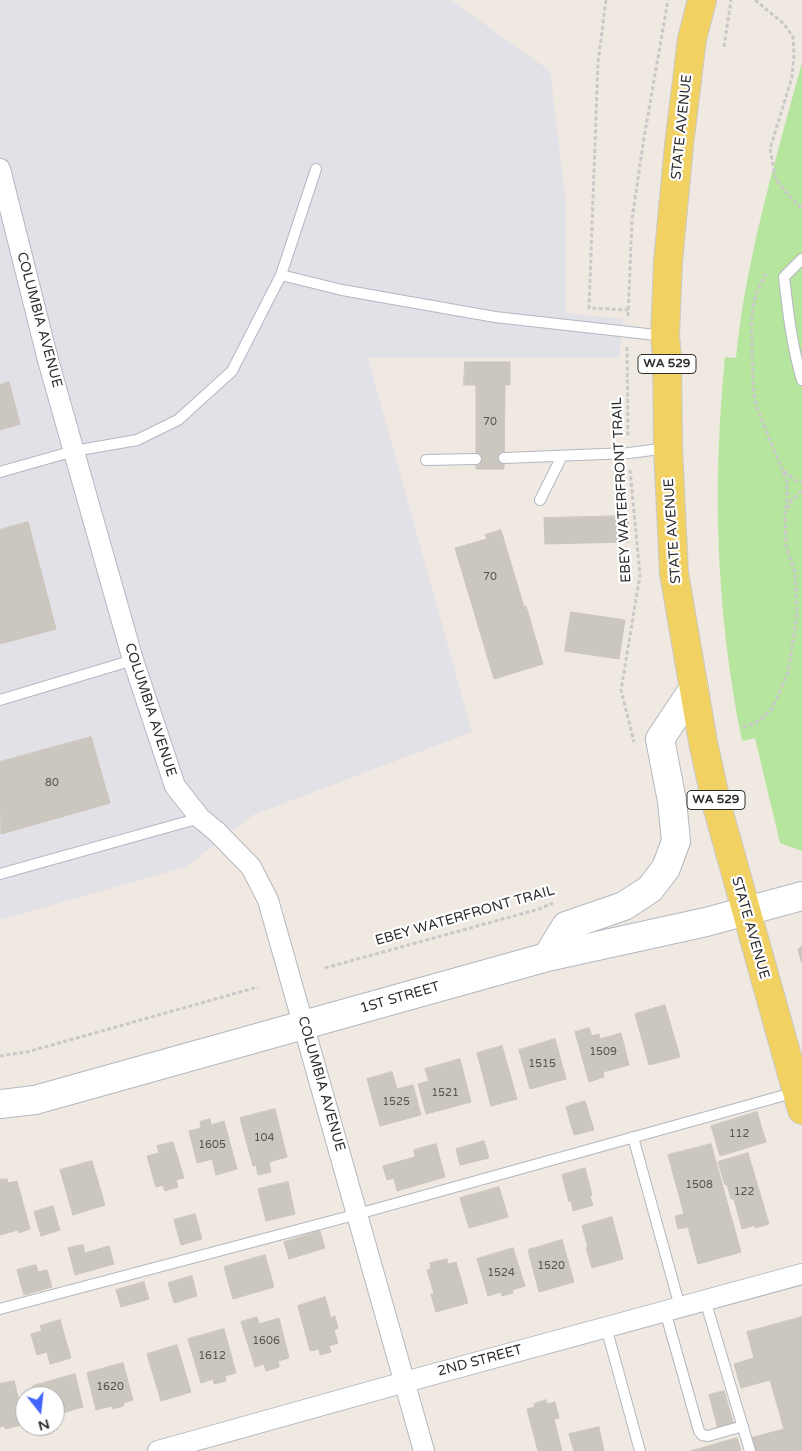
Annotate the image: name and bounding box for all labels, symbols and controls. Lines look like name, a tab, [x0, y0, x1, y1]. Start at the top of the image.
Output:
street label: STATE AVENUE	[668, 74, 696, 180]
street label: COLUMBIA AVENUE	[13, 250, 65, 390]
road number: WA 529	[638, 354, 696, 374]
street label: EBEY WATERFRONT TRAIL	[609, 397, 635, 583]
house number: 70	[483, 415, 497, 429]
street label: STATE AVENUE	[661, 478, 685, 584]
house number: 70	[483, 570, 497, 584]
street label: COLUMBIA AVENUE	[120, 641, 180, 779]
house number: 80	[45, 776, 59, 790]
road number: WA 529	[687, 790, 745, 810]
street label: STATE AVENUE	[727, 875, 773, 981]
street label: EBEY WATERFRONT TRAIL	[374, 882, 556, 950]
street label: 1ST STREET	[358, 979, 442, 1017]
street label: COLUMBIA AVENUE	[294, 1015, 348, 1153]
house number: 1509	[589, 1045, 617, 1059]
house number: 1515	[528, 1057, 556, 1071]
house number: 1521	[431, 1086, 459, 1100]
house number: 1525	[382, 1095, 410, 1109]
house number: 112	[729, 1127, 749, 1141]
house number: 104	[254, 1131, 274, 1145]
house number: 1605	[198, 1138, 226, 1152]
house number: 1508	[685, 1178, 713, 1192]
house number: 122	[734, 1185, 754, 1199]
house number: 1520	[537, 1259, 565, 1273]
house number: 1524	[487, 1266, 515, 1280]
house number: 1606	[252, 1334, 280, 1348]
street label: 2ND STREET	[436, 1342, 524, 1380]
house number: 1612	[198, 1349, 226, 1363]
house number: 1620	[96, 1380, 124, 1394]
north arrow	[15, 1386, 65, 1436]
text: N	[36, 1415, 52, 1435]

